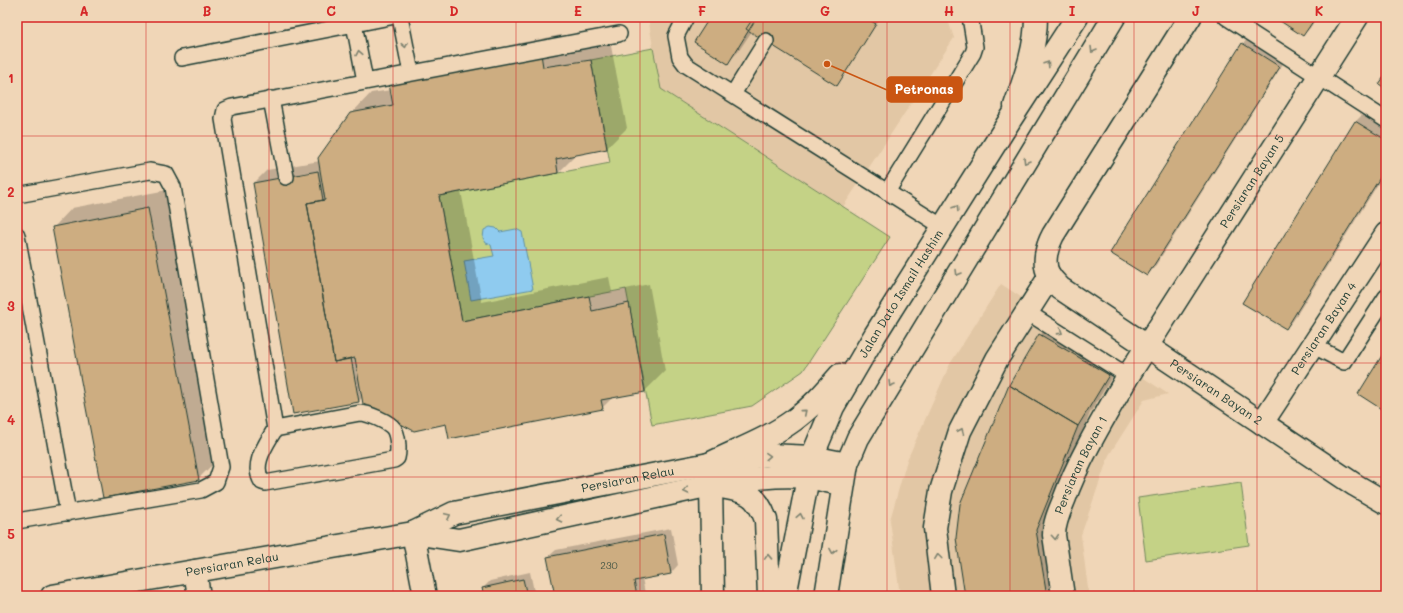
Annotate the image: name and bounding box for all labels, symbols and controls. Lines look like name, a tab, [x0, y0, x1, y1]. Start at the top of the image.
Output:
text: A	[79, 2, 89, 19]
text: B	[203, 2, 212, 19]
text: C	[326, 2, 336, 19]
text: D	[449, 2, 459, 19]
text: E	[574, 2, 582, 19]
text: F	[698, 2, 706, 19]
text: G	[820, 2, 830, 19]
text: H	[944, 2, 954, 19]
text: I	[1069, 2, 1076, 19]
text: J	[1192, 2, 1200, 19]
text: K	[1315, 2, 1324, 19]
one-way arrow	[401, 42, 409, 48]
one-way arrow	[1091, 46, 1098, 53]
one-way arrow	[356, 50, 364, 56]
one-way arrow	[1042, 61, 1049, 68]
text: 1	[8, 69, 14, 86]
callout: Petronas	[887, 77, 962, 102]
text: Petronas	[894, 80, 954, 97]
street label: Persiaran Bayan 5	[1216, 131, 1287, 231]
one-way arrow	[1023, 157, 1031, 164]
text: 2	[7, 183, 15, 200]
one-way arrow	[951, 205, 958, 212]
street label: Jalan Dato Ismail Hashim	[855, 226, 946, 360]
one-way arrow	[956, 269, 963, 276]
street label: Persiaran Bayan 4	[1287, 278, 1359, 378]
text: 3	[7, 297, 15, 314]
one-way arrow	[1055, 328, 1062, 335]
street label: Persiaran Bayan 2	[1167, 355, 1266, 428]
one-way arrow	[888, 380, 896, 387]
one-way arrow	[799, 409, 807, 416]
text: 4	[7, 411, 15, 428]
street label: Persiaran Bayan 1	[1050, 413, 1110, 516]
one-way arrow	[956, 428, 964, 435]
one-way arrow	[765, 452, 771, 460]
street label: Persiaran Relau	[580, 462, 675, 495]
one-way arrow	[682, 486, 689, 494]
one-way arrow	[444, 513, 451, 521]
one-way arrow	[795, 513, 803, 520]
one-way arrow	[555, 514, 562, 522]
text: 5	[7, 525, 15, 542]
one-way arrow	[1050, 534, 1059, 540]
street label: Persiaran Relau	[184, 548, 280, 580]
one-way arrow	[829, 548, 838, 554]
one-way arrow	[763, 554, 772, 560]
one-way arrow	[934, 554, 943, 560]
house number: 230	[600, 558, 618, 572]

